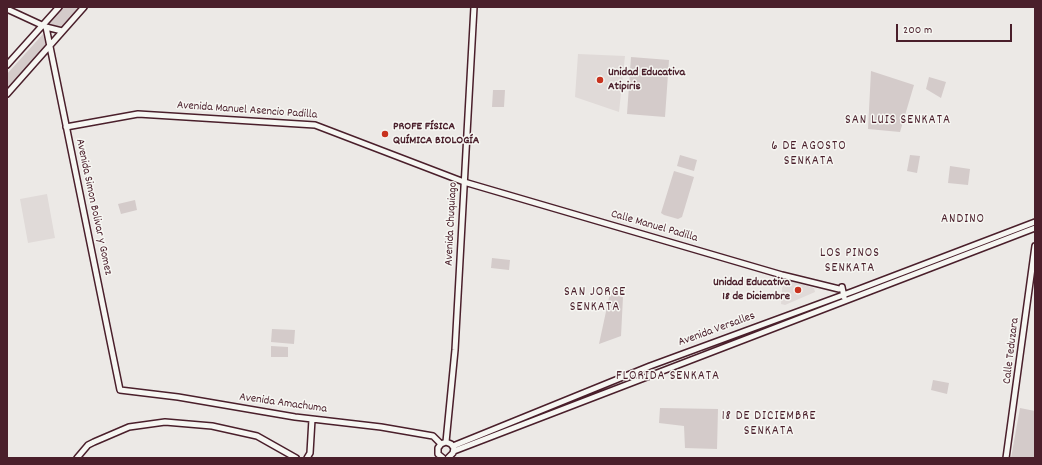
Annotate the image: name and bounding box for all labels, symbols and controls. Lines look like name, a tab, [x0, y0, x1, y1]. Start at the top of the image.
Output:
scale bar	[898, 16, 1014, 42]
text: 200 m	[903, 22, 932, 39]
place label: Unidad Educativa Atipiris	[608, 66, 685, 94]
marker: Unidad Educativa Atipiris	[595, 75, 605, 85]
street label: Avenida Manuel Asencio Padilla	[176, 99, 318, 123]
district label: SAN LUIS SENKATA	[845, 113, 951, 129]
place label: PROFE FÍSICA QUÍMICA BIOLOGÍA	[393, 120, 479, 148]
marker: PROFE FÍSICA QUÍMICA BIOLOGÍA	[380, 129, 390, 139]
street label: Avenida Simon Bolivar y Gomez	[72, 138, 114, 276]
district label: 6 DE AGOSTO SENKATA	[771, 139, 847, 170]
street label: Avenida Chuquiago	[443, 182, 461, 266]
street label: Calle Manuel Padilla	[609, 208, 699, 246]
district label: ANDINO	[941, 212, 985, 228]
district label: LOS PINOS SENKATA	[820, 246, 880, 277]
place label: Unidad Educativa 18 de Diciembre	[713, 276, 790, 304]
district label: SAN JORGE SENKATA	[564, 285, 626, 316]
marker: Unidad Educativa 18 de Diciembre	[793, 285, 803, 295]
street label: Avenida Versalles	[677, 309, 757, 351]
street label: Calle Teduzara	[1001, 317, 1023, 385]
district label: FLORIDA SENKATA	[616, 369, 720, 385]
street label: Avenida Amachuma	[238, 391, 328, 417]
district label: 18 DE DICIEMBRE SENKATA	[722, 409, 816, 440]

